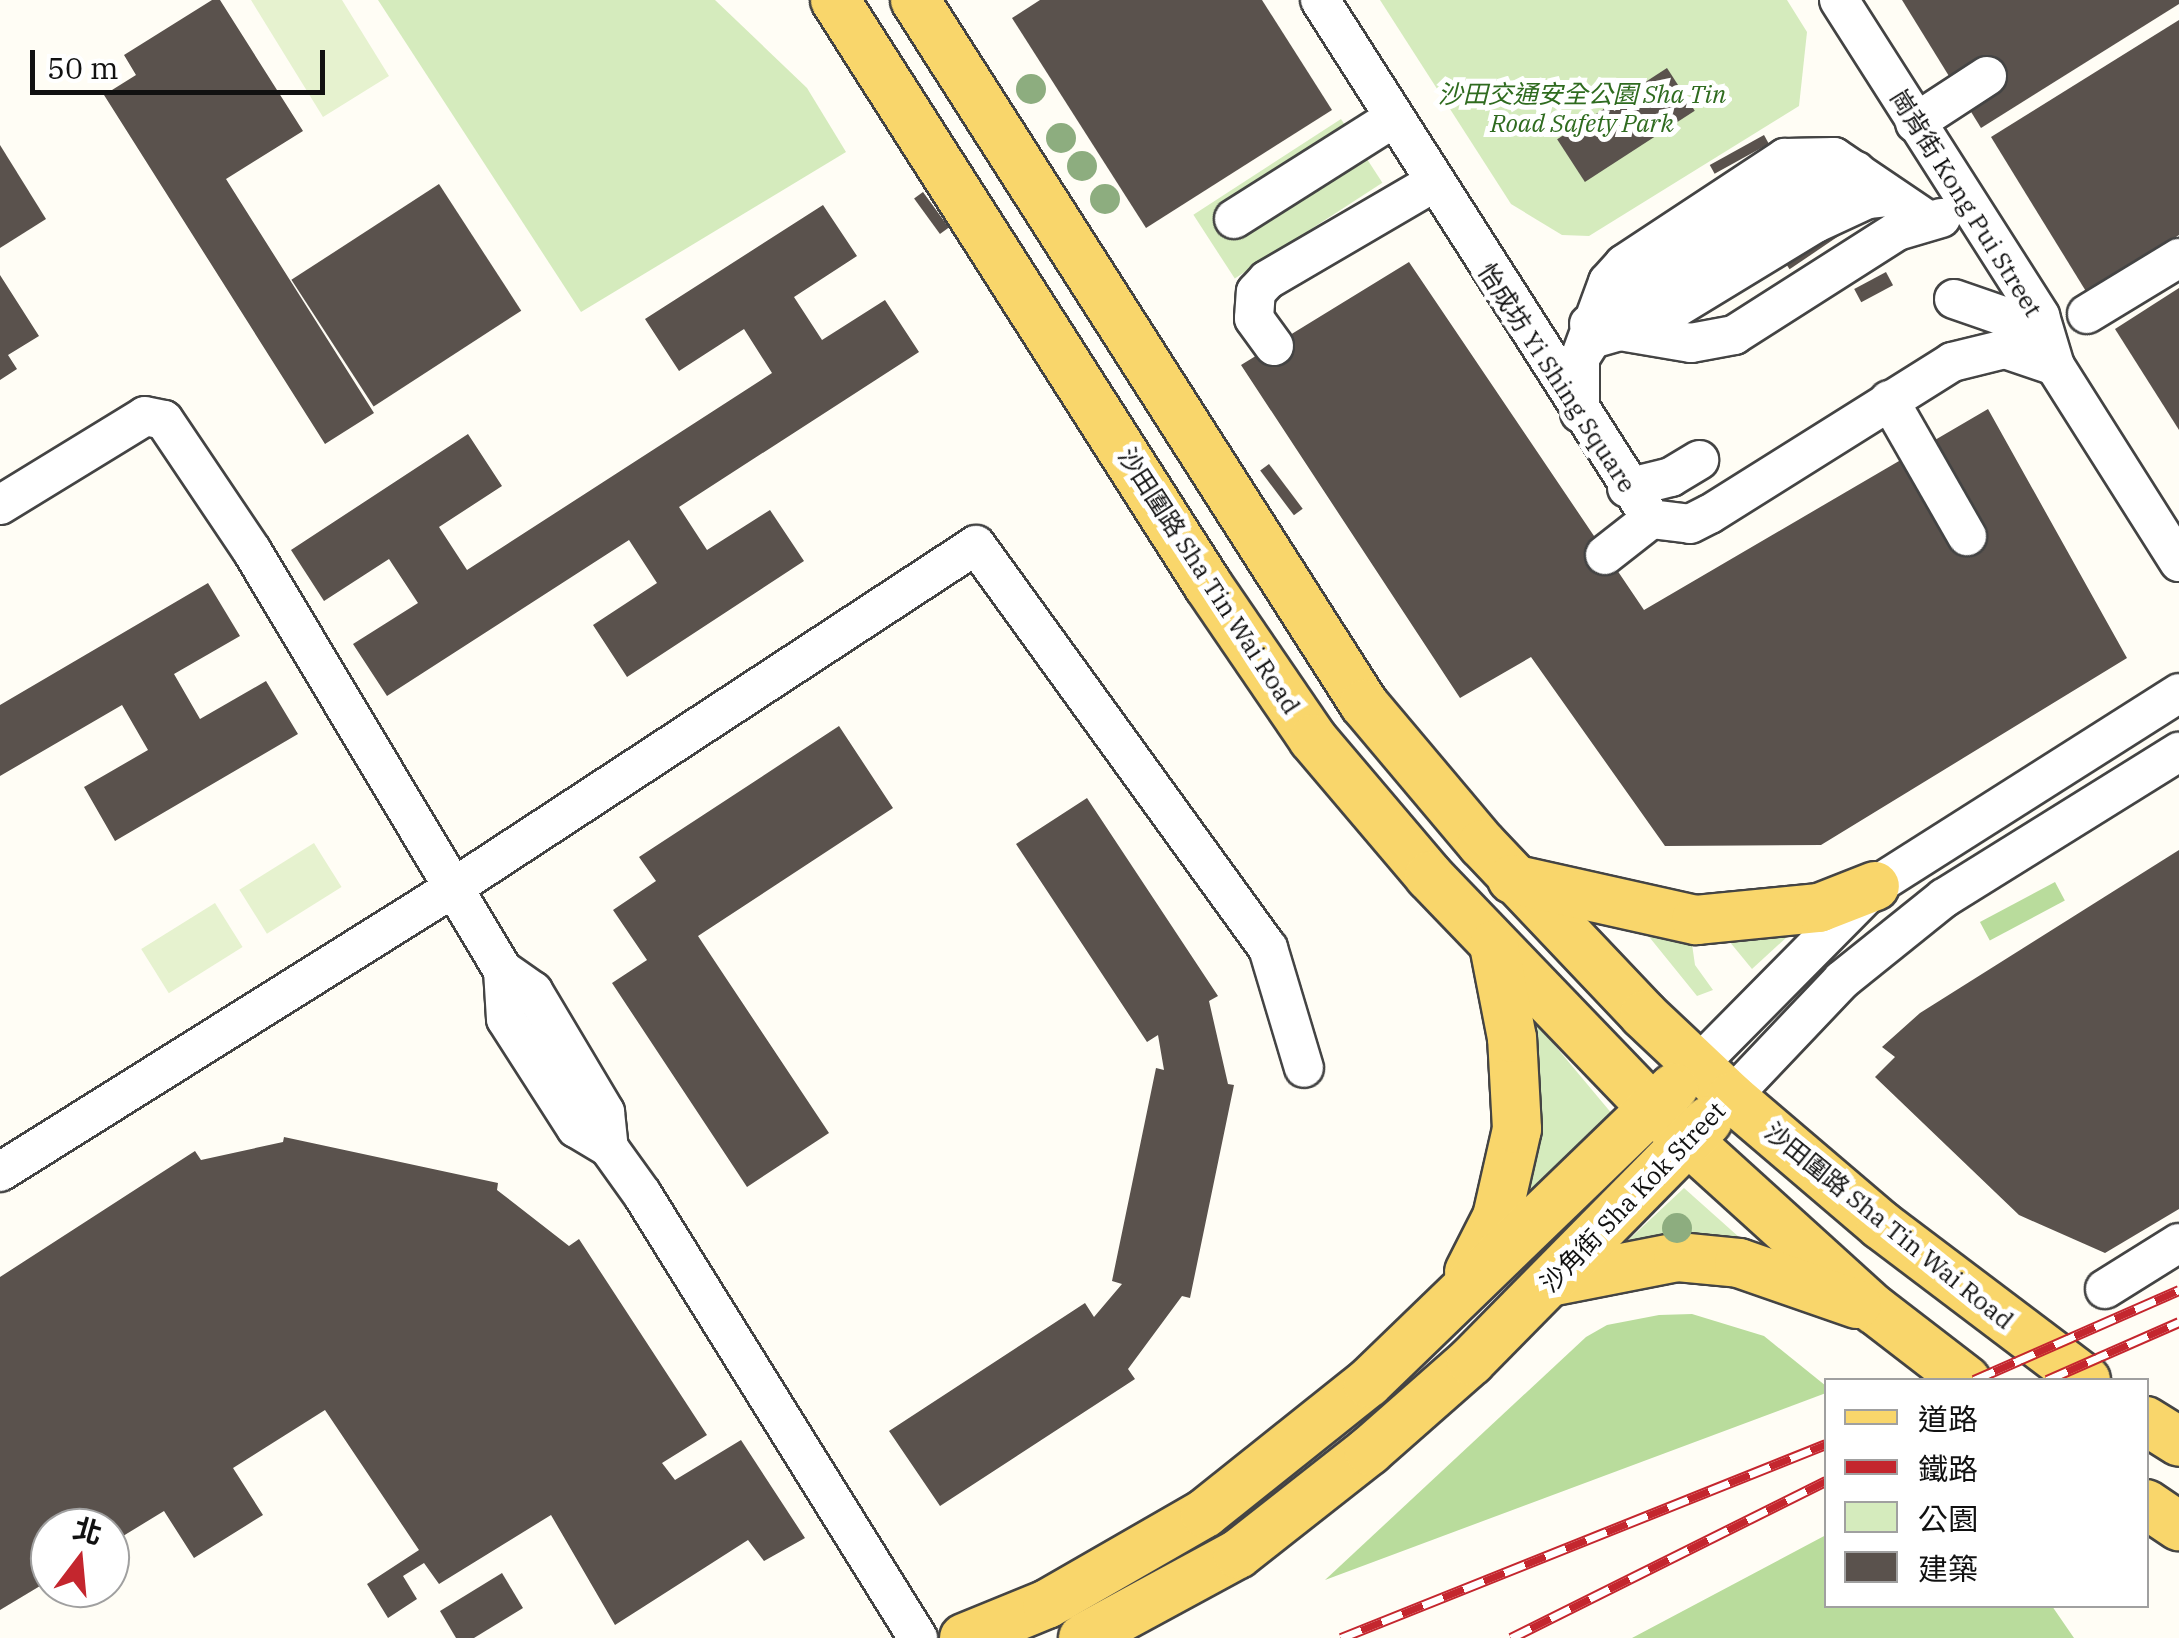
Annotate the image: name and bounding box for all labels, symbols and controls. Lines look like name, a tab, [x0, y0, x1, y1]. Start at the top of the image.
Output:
scale bar	[35, 30, 330, 92]
text: 50 m	[47, 48, 119, 87]
park label: 沙田交通安全公園 Sha Tin Road Safety Park	[1438, 80, 1726, 139]
street label: 崗背街 Kong Pui Street	[1884, 84, 2048, 322]
street label: 怡成坊 Yi Shing Square	[1472, 258, 1642, 498]
street label: 沙田圍路 Sha Tin Wai Road	[1112, 442, 1306, 720]
street label: 沙角街 Sha Kok Street	[1535, 1096, 1731, 1298]
street label: 沙田圍路 Sha Tin Wai Road	[1759, 1116, 2019, 1336]
legend	[1824, 1378, 2149, 1608]
text: 道路	[1918, 1399, 1978, 1438]
text: 鐵路	[1918, 1449, 1978, 1488]
text: 公園	[1918, 1499, 1978, 1538]
north arrow	[30, 1508, 130, 1608]
text: 北	[69, 1509, 106, 1552]
text: 建築	[1918, 1549, 1978, 1588]

